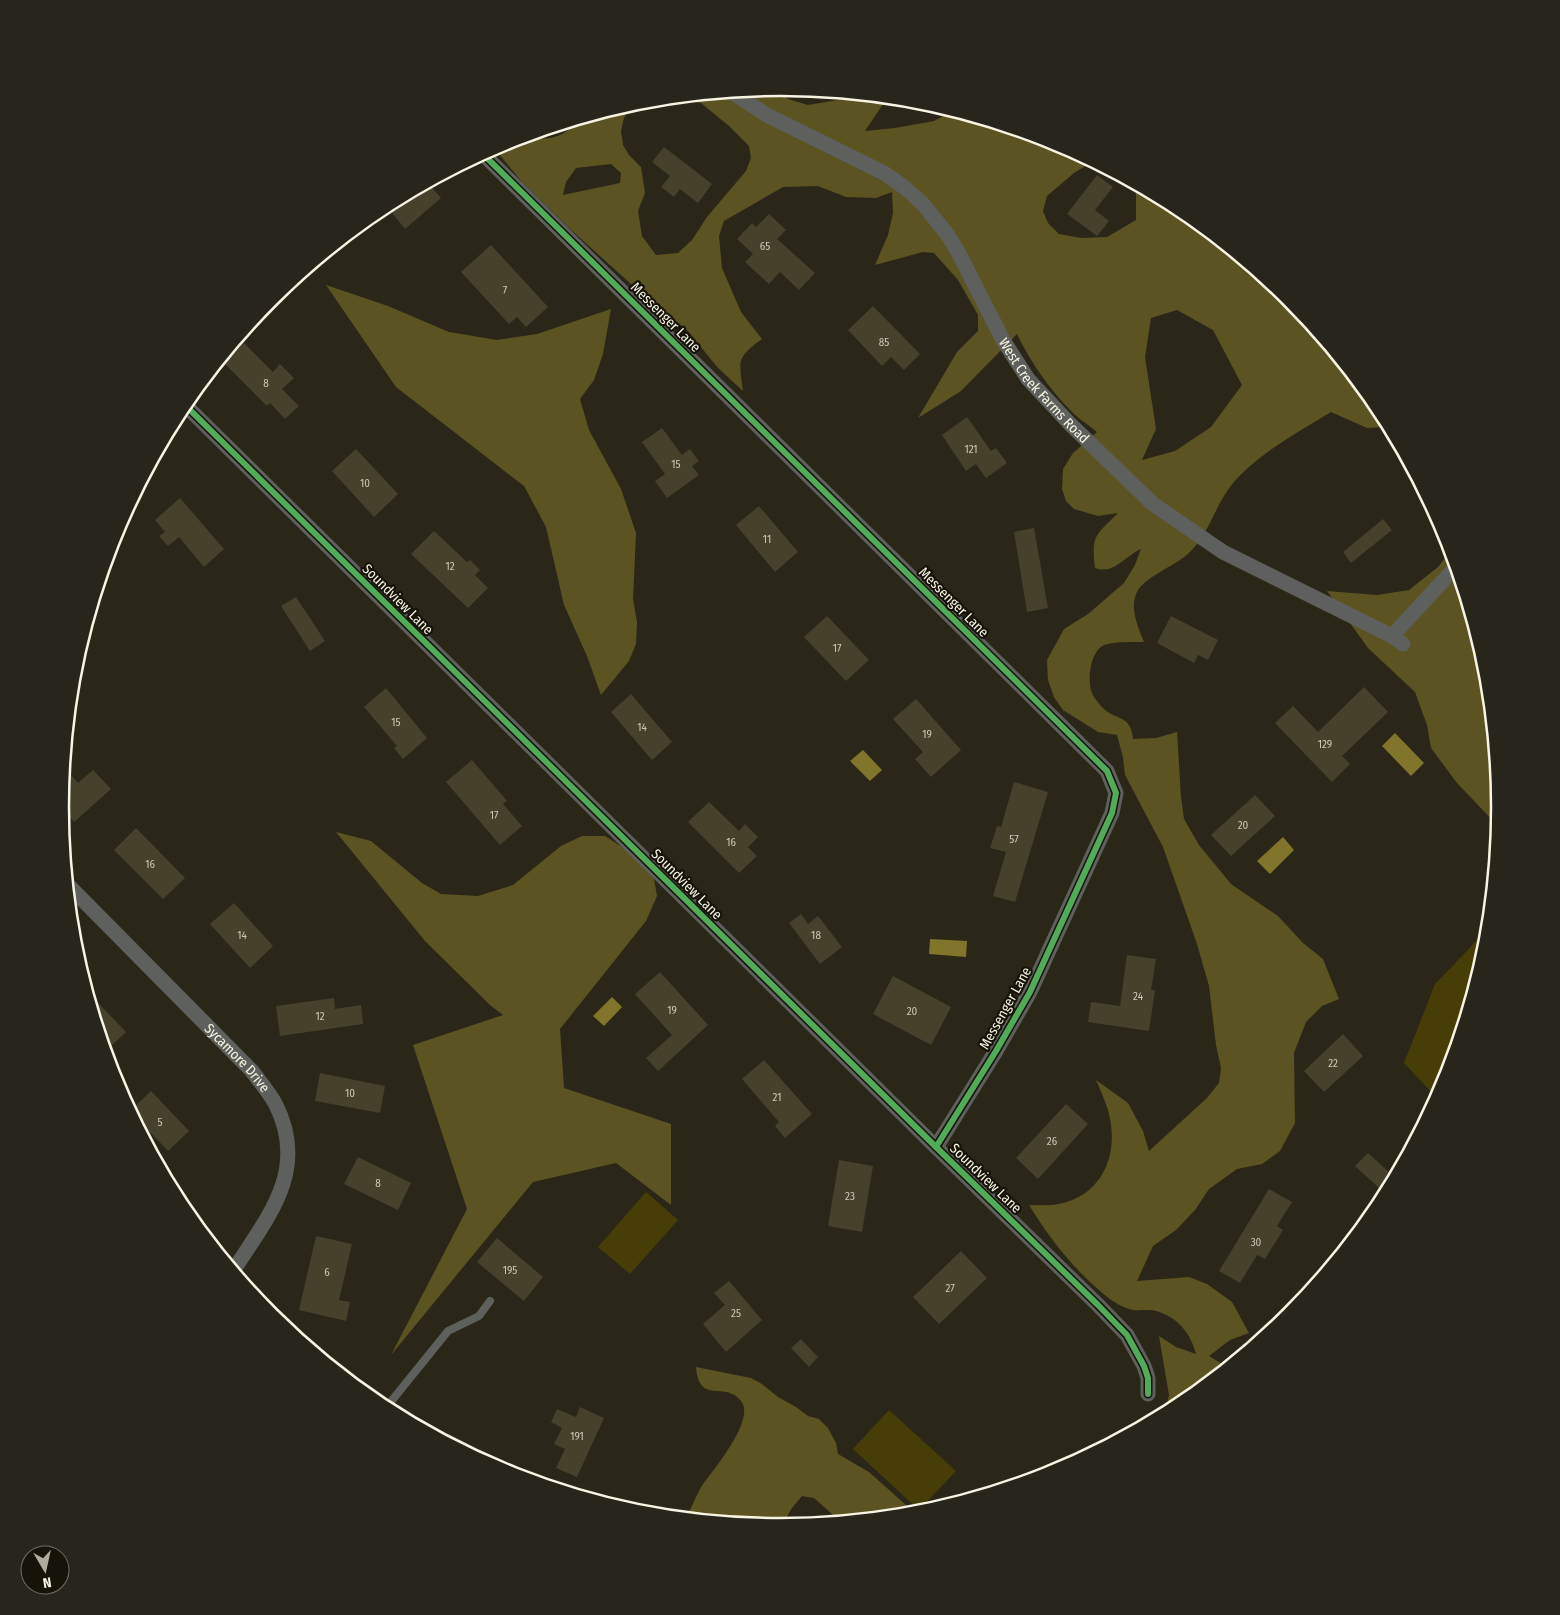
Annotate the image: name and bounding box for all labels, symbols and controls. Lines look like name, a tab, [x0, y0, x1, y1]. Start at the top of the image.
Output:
house number: 65	[760, 240, 770, 253]
street label: Messenger Lane	[627, 279, 704, 356]
house number: 7	[503, 284, 508, 297]
street label: West Creek Farms Road	[995, 335, 1093, 447]
house number: 85	[879, 336, 889, 349]
house number: 8	[263, 377, 269, 390]
house number: 121	[964, 443, 978, 456]
house number: 15	[671, 458, 681, 471]
house number: 10	[360, 477, 370, 490]
house number: 11	[763, 533, 771, 546]
street label: Soundview Lane	[359, 560, 437, 638]
house number: 12	[445, 560, 455, 573]
street label: Messenger Lane	[915, 564, 992, 641]
house number: 17	[833, 642, 842, 655]
house number: 15	[391, 716, 401, 729]
house number: 14	[637, 721, 647, 734]
house number: 19	[922, 728, 932, 741]
house number: 129	[1318, 738, 1332, 751]
house number: 17	[490, 809, 499, 822]
house number: 20	[1238, 819, 1249, 832]
house number: 57	[1009, 833, 1019, 846]
house number: 16	[726, 836, 736, 849]
street label: Soundview Lane	[648, 845, 726, 923]
house number: 16	[145, 858, 155, 871]
house number: 14	[237, 929, 247, 942]
house number: 18	[811, 929, 821, 942]
street label: Messenger Lane	[976, 964, 1035, 1052]
house number: 24	[1133, 990, 1144, 1003]
house number: 19	[667, 1004, 677, 1017]
house number: 20	[907, 1005, 918, 1018]
house number: 12	[315, 1010, 325, 1023]
street label: Sycamore Drive	[201, 1020, 273, 1096]
house number: 22	[1328, 1057, 1338, 1070]
house number: 10	[345, 1087, 355, 1100]
house number: 21	[773, 1091, 781, 1104]
house number: 5	[157, 1116, 163, 1129]
house number: 26	[1047, 1135, 1058, 1148]
street label: Soundview Lane	[946, 1140, 1025, 1217]
house number: 8	[375, 1177, 381, 1190]
house number: 23	[845, 1190, 855, 1203]
house number: 30	[1251, 1236, 1262, 1249]
house number: 195	[503, 1264, 517, 1277]
house number: 6	[324, 1266, 330, 1279]
house number: 27	[945, 1282, 955, 1295]
house number: 25	[731, 1307, 741, 1320]
house number: 191	[570, 1430, 584, 1443]
north arrow	[20, 1545, 70, 1595]
text: N	[41, 1573, 52, 1591]

